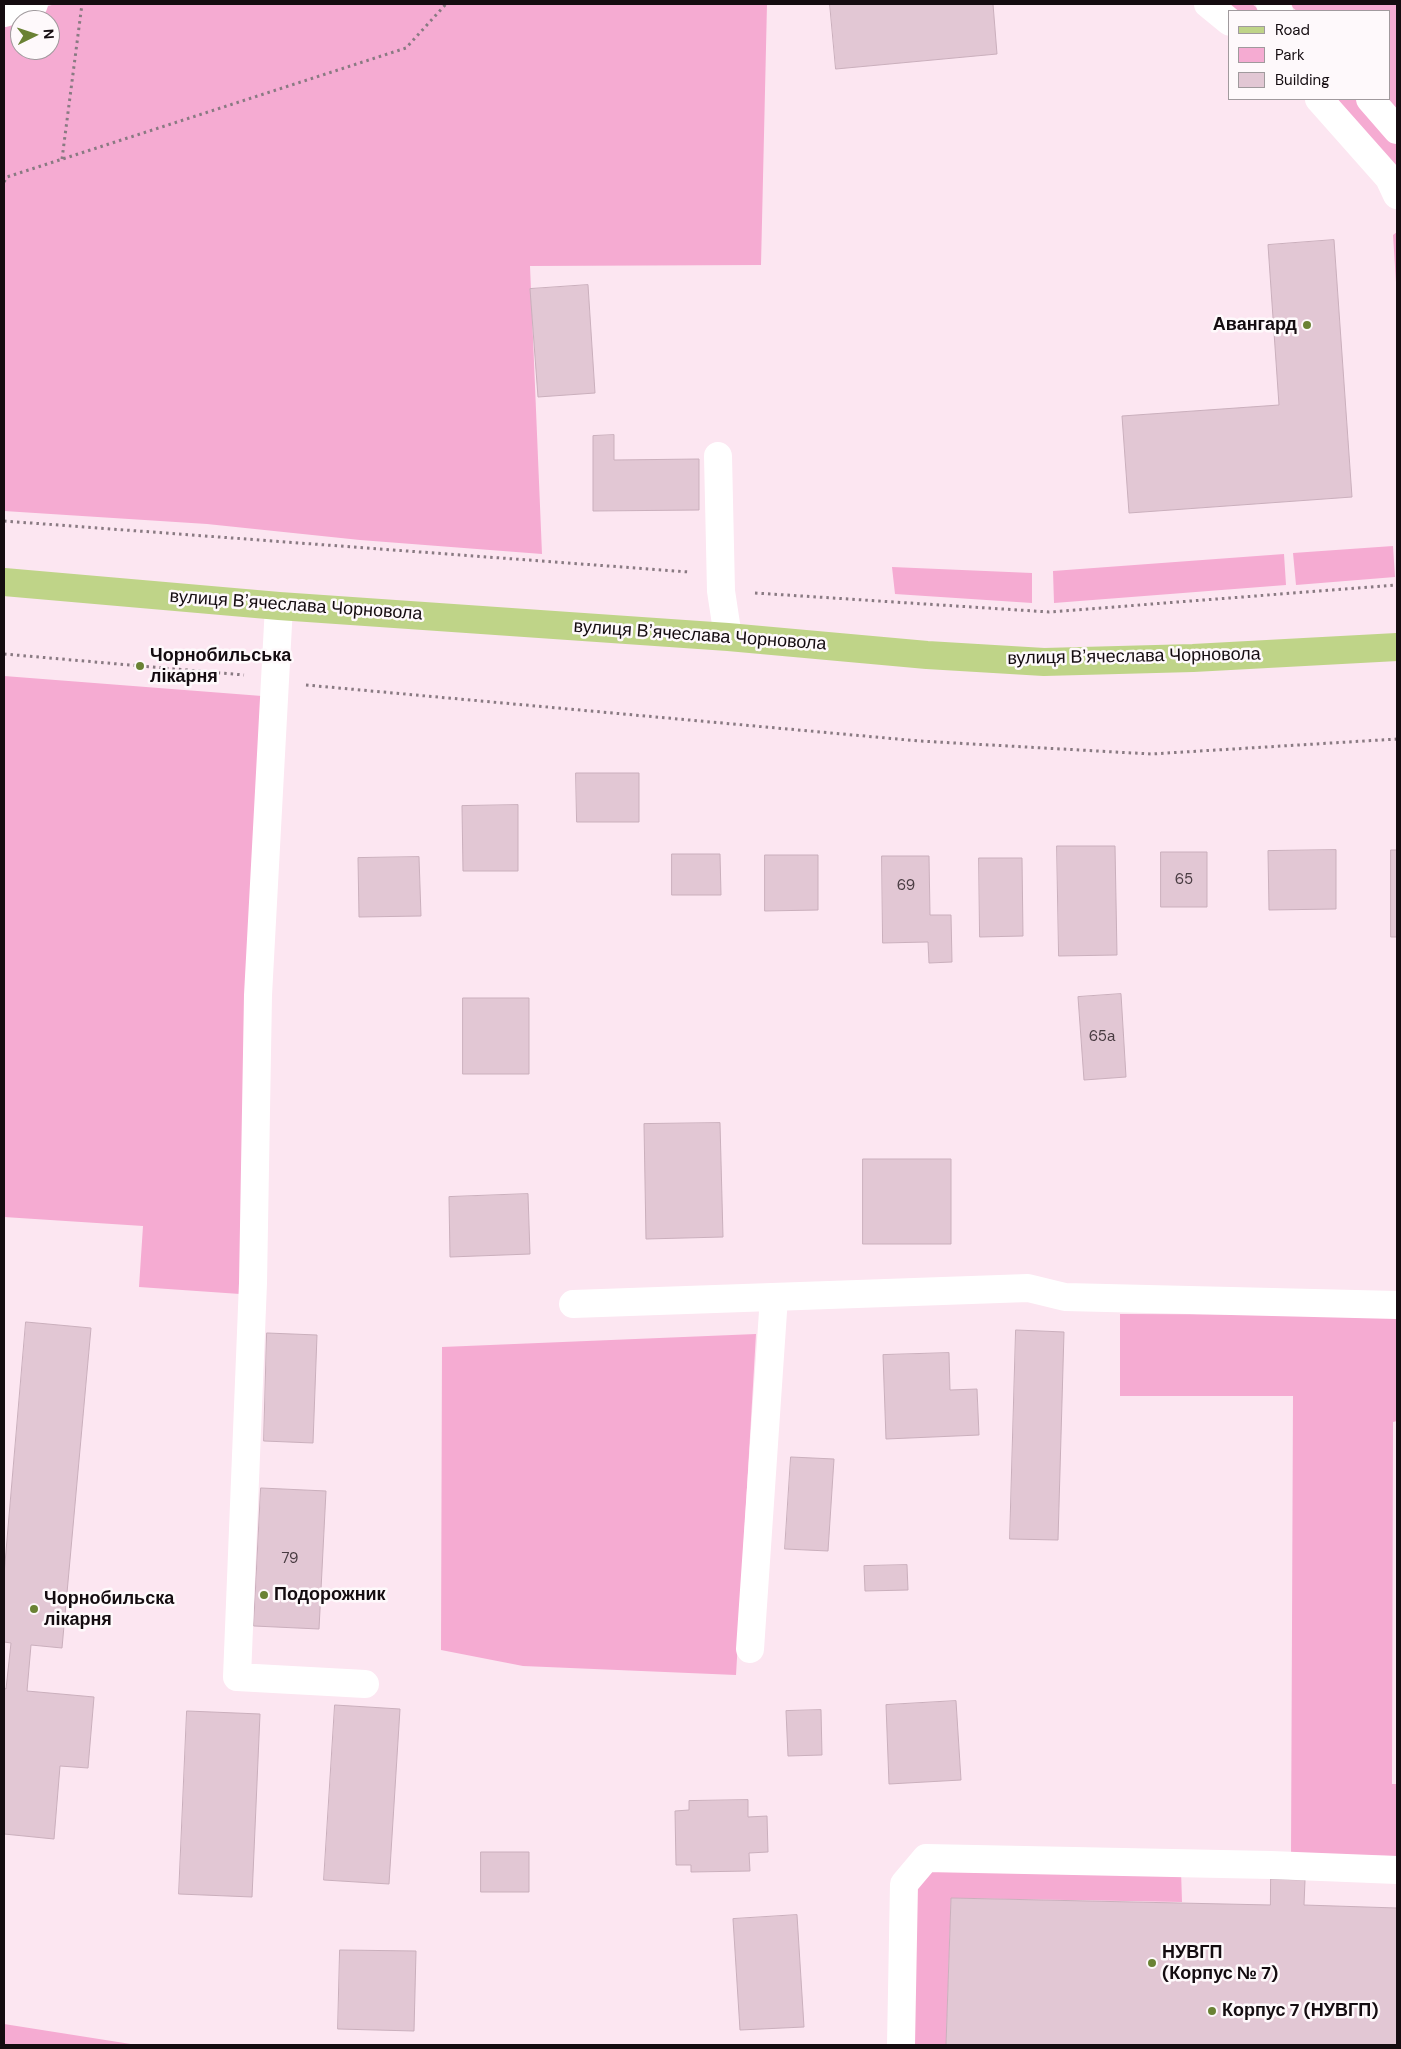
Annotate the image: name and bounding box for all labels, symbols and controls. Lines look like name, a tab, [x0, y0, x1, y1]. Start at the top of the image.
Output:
north arrow	[10, 10, 60, 60]
legend	[1228, 10, 1391, 100]
text: Road	[1275, 20, 1310, 40]
text: N	[40, 28, 58, 40]
text: Park	[1275, 45, 1305, 65]
text: Building	[1275, 70, 1330, 90]
place label: Авангард	[1213, 314, 1297, 336]
marker: Авангард	[1301, 319, 1313, 331]
street label: вулиця Вʼячеслава Чорновола	[169, 586, 423, 626]
street label: вулиця Вʼячеслава Чорновола	[573, 616, 827, 656]
street label: вулиця Вʼячеслава Чорновола	[1007, 644, 1261, 670]
place label: Чорнобильська лікарня	[150, 645, 291, 688]
marker: Чорнобильська лікарня	[134, 660, 146, 672]
house number: 65	[1175, 871, 1193, 889]
house number: 69	[897, 877, 915, 895]
house number: 65а	[1089, 1028, 1115, 1046]
house number: 79	[281, 1550, 299, 1568]
place label: Подорожник	[274, 1584, 386, 1606]
place label: Чорнобильска лікарня	[44, 1588, 174, 1630]
marker: Подорожник	[258, 1589, 270, 1601]
marker: Чорнобильска лікарня	[28, 1603, 40, 1615]
place label: НУВГП (Корпус № 7)	[1162, 1942, 1278, 1985]
marker: НУВГП (Корпус № 7)	[1146, 1957, 1158, 1969]
place label: Корпус 7 (НУВГП)	[1222, 2000, 1378, 2022]
marker: Корпус 7 (НУВГП)	[1206, 2005, 1218, 2017]

